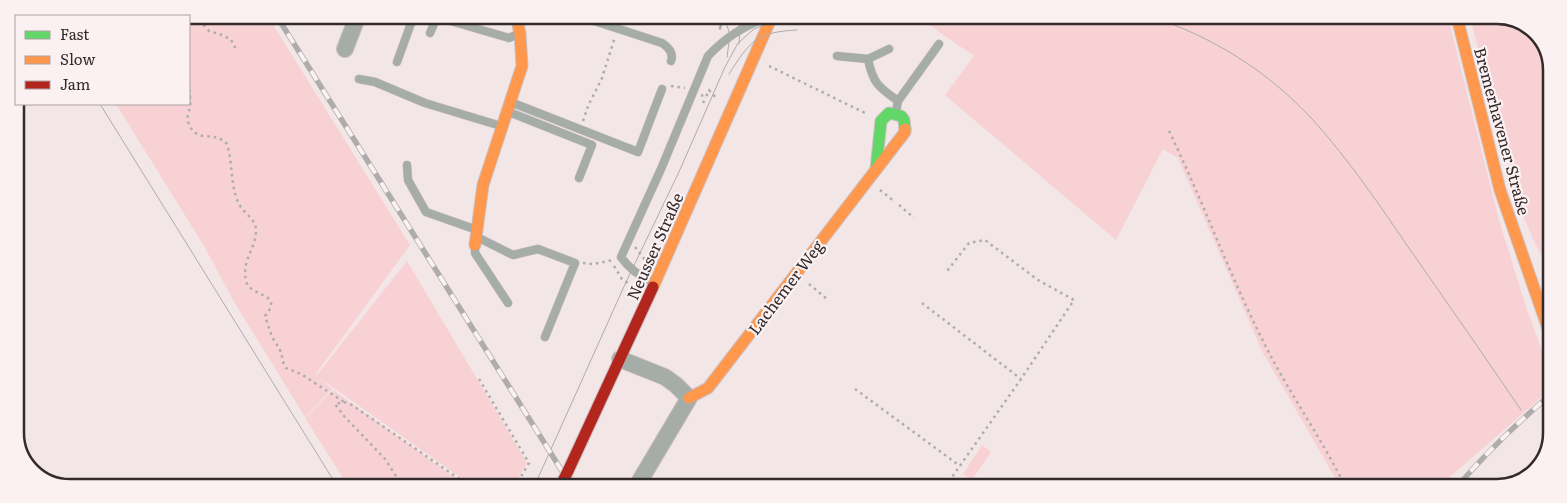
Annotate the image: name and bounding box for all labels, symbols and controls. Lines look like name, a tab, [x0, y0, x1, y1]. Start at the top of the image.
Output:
legend	[15, 15, 190, 105]
text: Fast	[60, 22, 89, 45]
street label: Bremerhavener Straße	[1469, 44, 1537, 218]
text: Slow	[60, 47, 95, 70]
text: Jam	[60, 72, 91, 95]
street label: Neusser Straße	[620, 189, 688, 303]
street label: Lachemer Weg	[741, 235, 829, 339]

